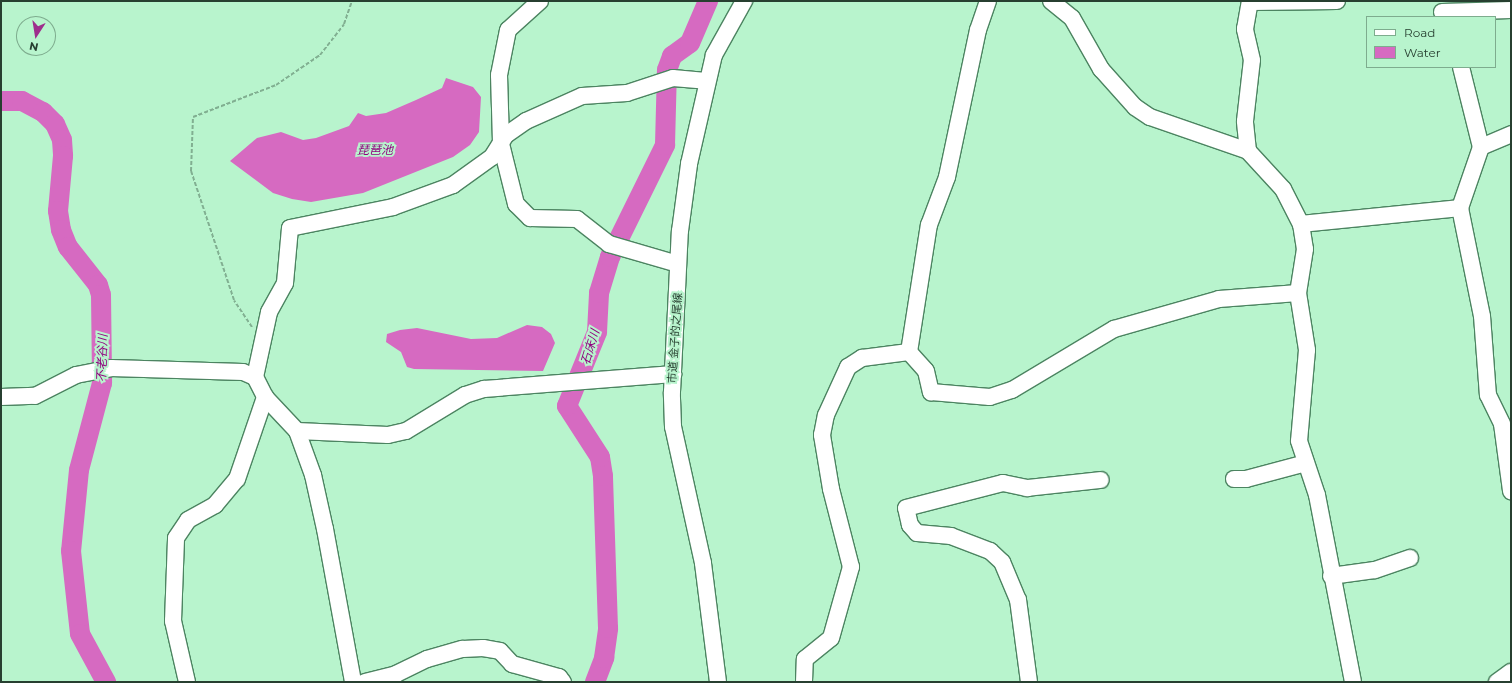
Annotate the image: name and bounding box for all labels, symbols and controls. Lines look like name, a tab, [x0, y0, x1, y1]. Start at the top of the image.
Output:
north arrow	[16, 16, 56, 56]
legend	[1366, 16, 1496, 68]
text: Road	[1404, 25, 1435, 40]
text: N	[28, 39, 40, 55]
text: Water	[1404, 45, 1440, 60]
water label: 琵琶池	[357, 143, 393, 157]
street label: 市道 金子的之尾線	[665, 292, 685, 384]
water label: 石床川	[578, 328, 602, 366]
water label: 不老谷川	[94, 334, 110, 382]

